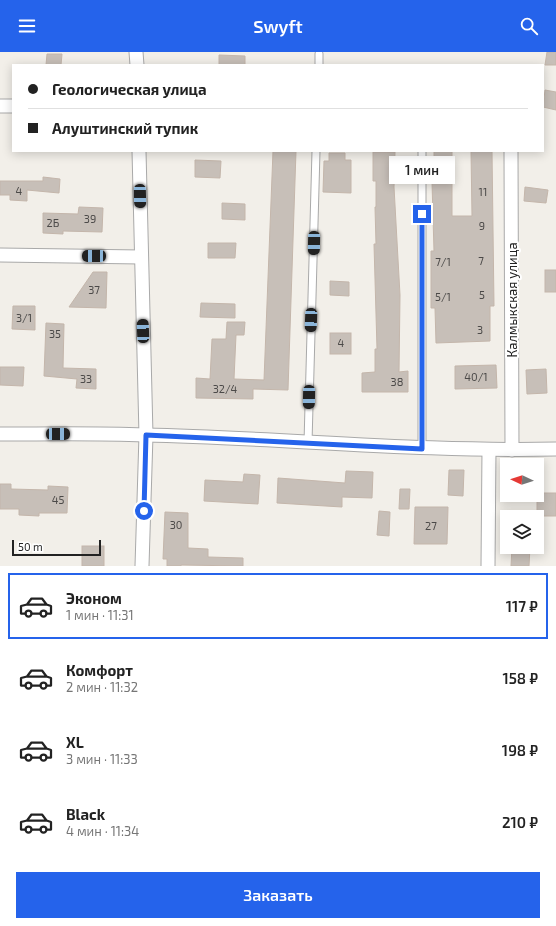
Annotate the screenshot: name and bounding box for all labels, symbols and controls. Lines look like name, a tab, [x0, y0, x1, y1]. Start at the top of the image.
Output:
icon: menu	[16, 15, 38, 37]
text: Swyft	[253, 15, 303, 37]
icon: search	[518, 15, 540, 37]
text: Геологическая улица	[52, 80, 207, 98]
text: Алуштинский тупик	[52, 119, 198, 137]
callout: 1 мин	[389, 156, 455, 184]
text: 1 мин	[405, 162, 439, 178]
house number: 4	[16, 184, 23, 197]
car	[134, 184, 146, 208]
house number: 11	[479, 185, 487, 198]
route end	[413, 205, 431, 223]
house number: 39	[84, 212, 96, 225]
house number: 2Б	[47, 216, 60, 229]
house number: 9	[479, 219, 485, 232]
car	[308, 231, 320, 255]
street label: Калмыкская улица	[504, 242, 520, 358]
car	[82, 250, 106, 262]
house number: 7	[478, 254, 484, 267]
house number: 7/1	[435, 255, 451, 268]
house number: 37	[88, 283, 100, 296]
house number: 5	[479, 288, 485, 301]
house number: 5/1	[435, 290, 451, 303]
car	[305, 308, 317, 332]
house number: 3/1	[16, 311, 32, 324]
car	[137, 319, 149, 343]
house number: 3	[477, 323, 483, 336]
house number: 35	[49, 327, 61, 340]
house number: 4	[338, 336, 345, 349]
house number: 40/1	[464, 370, 488, 383]
house number: 33	[80, 372, 92, 385]
house number: 38	[391, 375, 403, 388]
house number: 32/4	[213, 382, 238, 395]
car	[303, 385, 315, 409]
car	[46, 428, 70, 440]
north arrow	[500, 458, 544, 502]
map controls	[500, 458, 544, 554]
house number: 45	[52, 493, 64, 506]
route start	[135, 502, 153, 520]
button: layers	[500, 510, 544, 554]
house number: 30	[170, 518, 182, 531]
house number: 27	[425, 519, 437, 532]
scale bar	[12, 538, 101, 557]
text: 50 m	[18, 540, 43, 553]
icon: car	[18, 588, 54, 624]
text: Эконом	[66, 589, 122, 607]
text: 117 ₽	[506, 597, 538, 615]
text: 1 мин · 11:31	[66, 607, 134, 623]
icon: car	[18, 660, 54, 696]
text: Комфорт	[66, 661, 133, 679]
text: 158 ₽	[502, 669, 538, 687]
text: 2 мин · 11:32	[66, 679, 138, 695]
icon: car	[18, 732, 54, 768]
text: XL	[66, 733, 84, 751]
text: 198 ₽	[502, 741, 538, 759]
text: 3 мин · 11:33	[66, 751, 138, 767]
icon: car	[18, 804, 54, 840]
text: Black	[66, 805, 105, 823]
text: 210 ₽	[502, 813, 538, 831]
text: 4 мин · 11:34	[66, 823, 139, 839]
button: Заказать	[16, 872, 540, 918]

